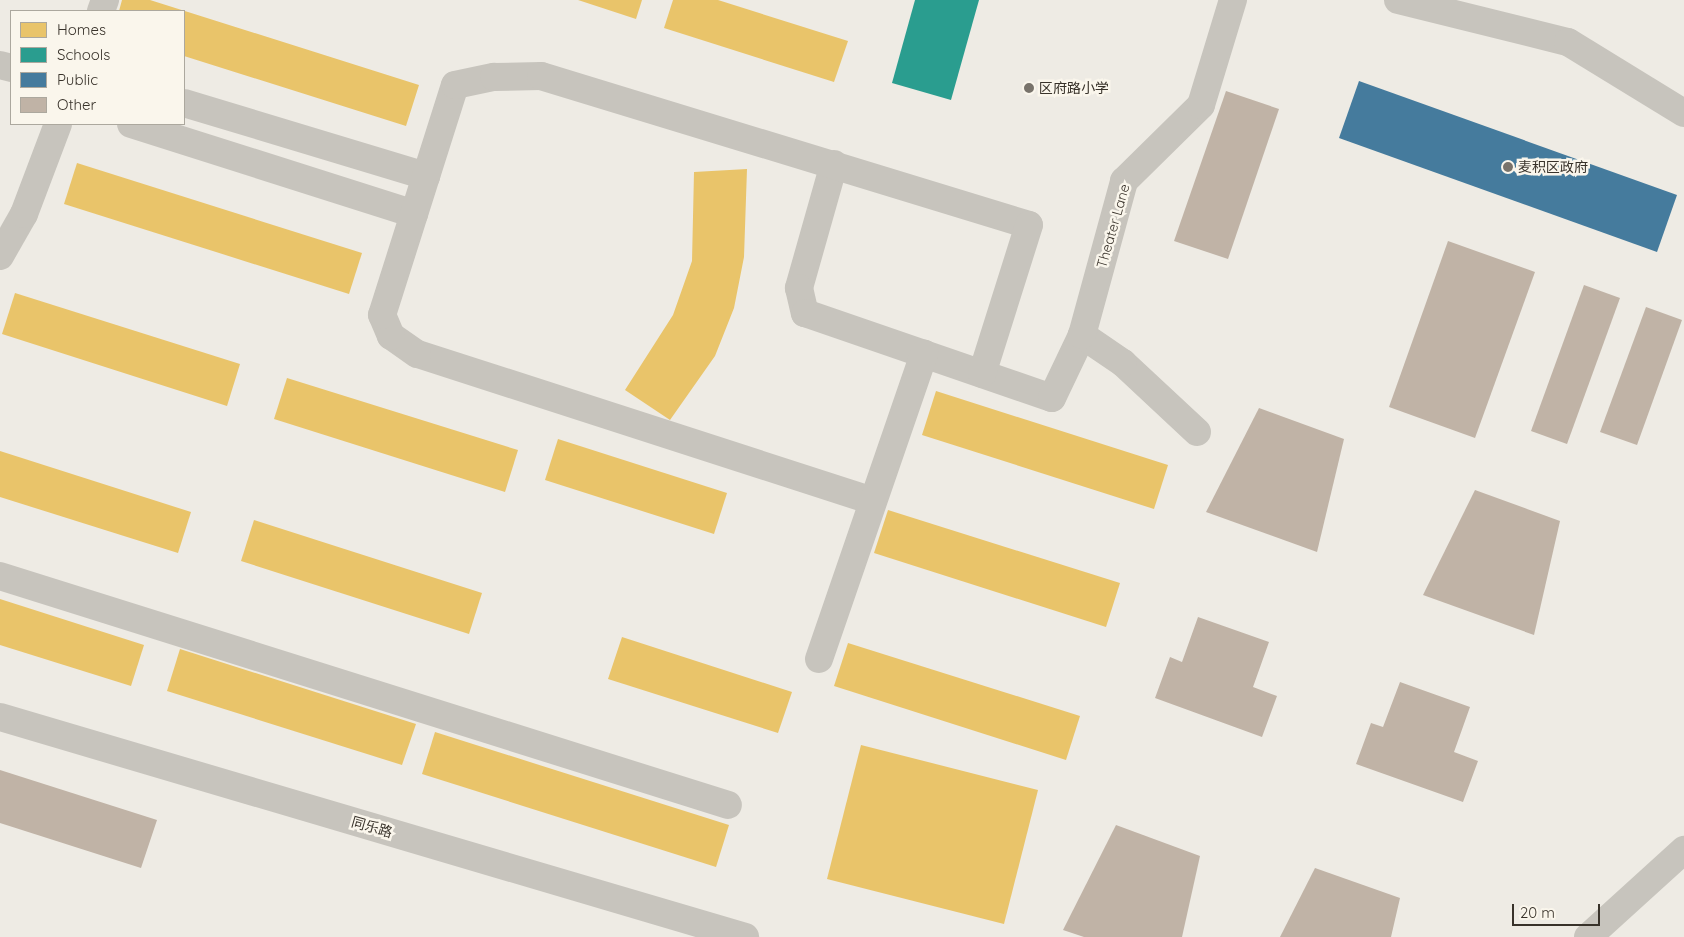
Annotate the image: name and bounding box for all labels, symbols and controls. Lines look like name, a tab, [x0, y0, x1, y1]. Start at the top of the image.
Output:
legend	[10, 10, 185, 125]
text: Homes	[57, 20, 106, 39]
text: Schools	[57, 45, 110, 64]
text: Public	[57, 70, 98, 89]
place label: 区府路小学	[1039, 80, 1109, 96]
marker: 区府路小学	[1023, 82, 1035, 94]
text: Other	[57, 95, 96, 114]
place label: 麦积区政府	[1518, 159, 1588, 175]
marker: 麦积区政府	[1502, 161, 1514, 173]
street label: Theater Lane	[1093, 182, 1133, 270]
street label: 同乐路	[349, 813, 395, 841]
scale bar	[1514, 894, 1602, 926]
text: 20 m	[1520, 903, 1555, 922]

